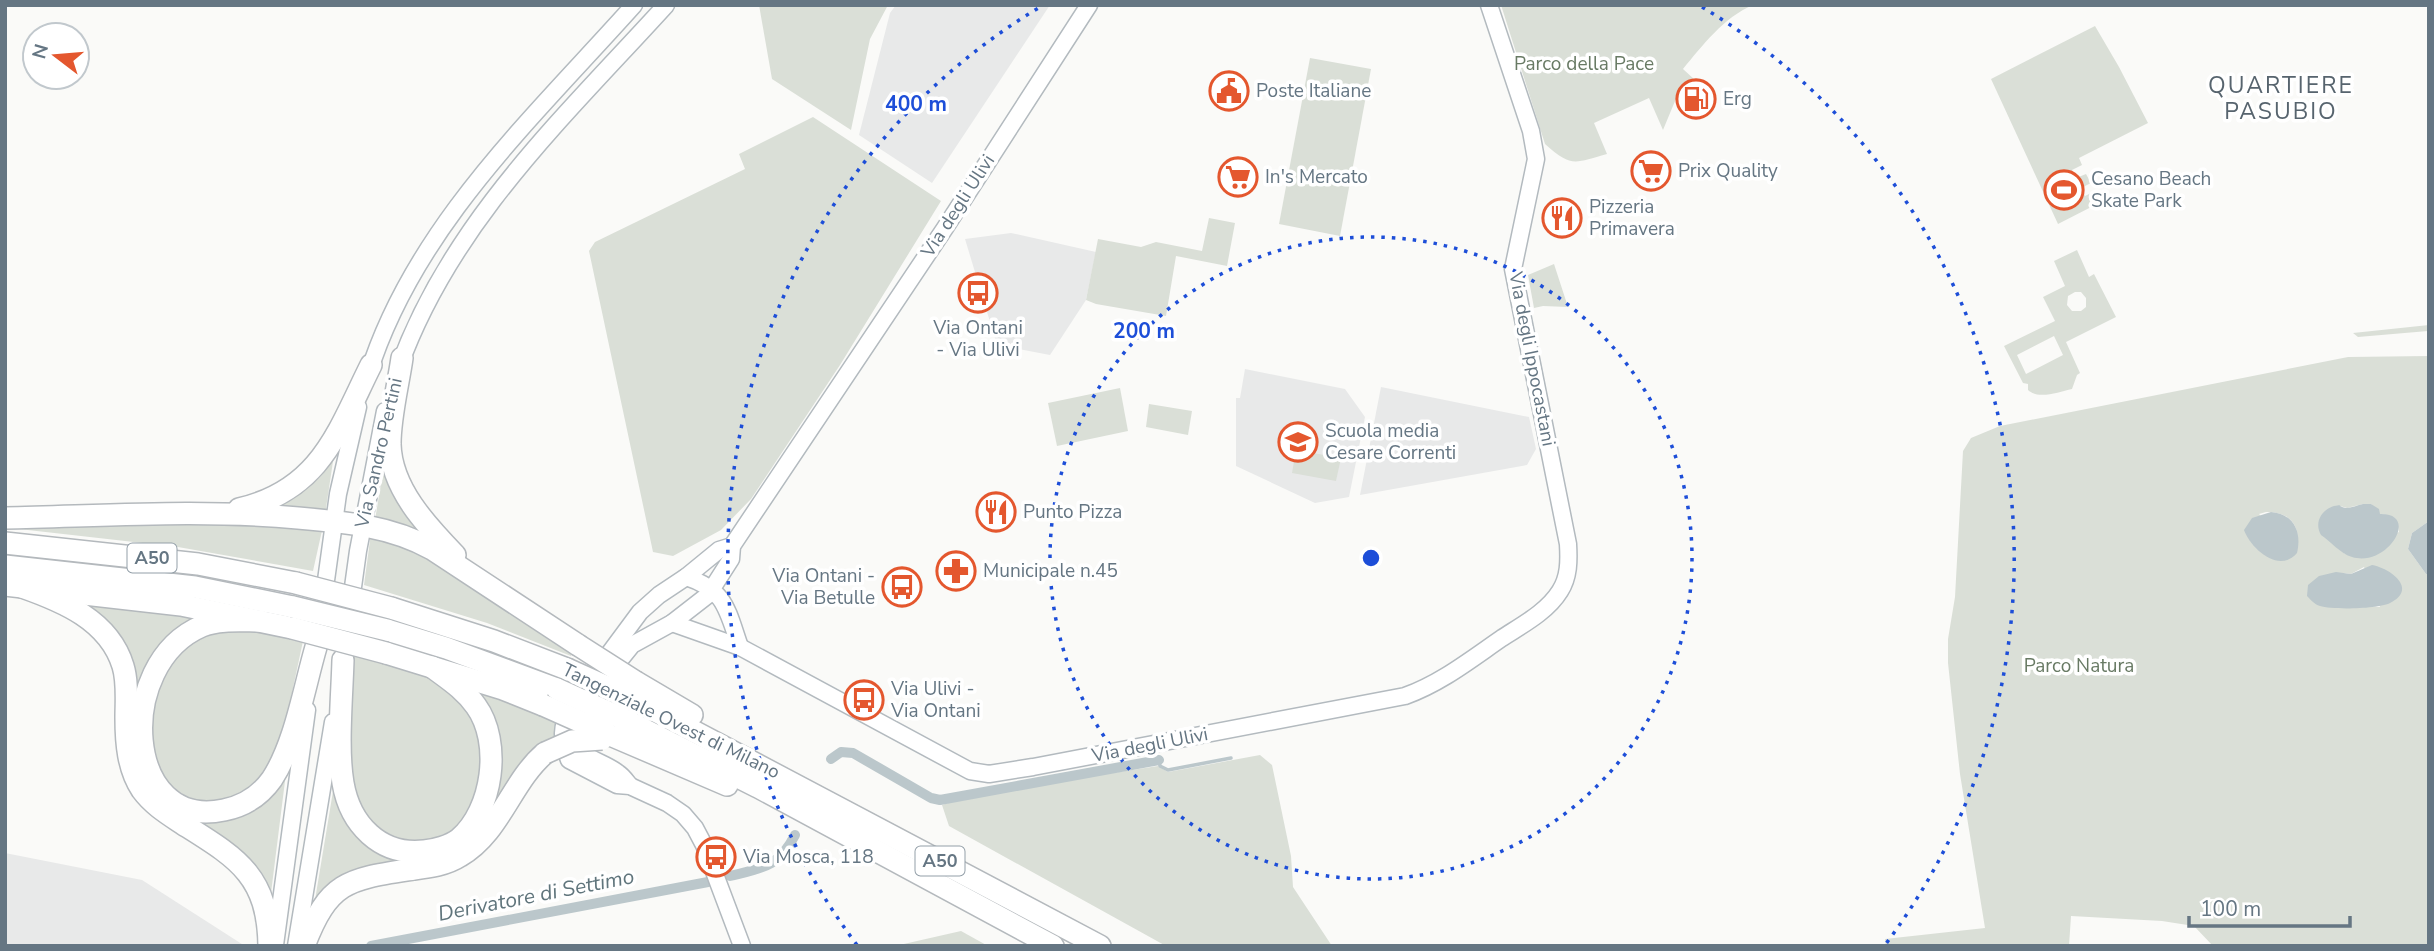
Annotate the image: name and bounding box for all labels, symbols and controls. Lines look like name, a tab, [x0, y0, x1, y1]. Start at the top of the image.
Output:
north arrow	[21, 21, 91, 91]
text: N	[26, 41, 55, 62]
park label: Parco della Pace	[1514, 51, 1654, 77]
public building icon: Poste Italiane	[1208, 70, 1250, 112]
district label: QUARTIERE PASUBIO	[2208, 70, 2354, 127]
place label: Poste Italiane	[1256, 78, 1371, 104]
fuel station icon: Erg	[1675, 78, 1717, 120]
place label: Erg	[1723, 86, 1752, 112]
text: 400 m	[885, 90, 947, 118]
street label: Via degli Ulivi	[914, 150, 1001, 263]
supermarket icon: Prix Quality	[1630, 150, 1672, 192]
supermarket icon: In's Mercato	[1217, 156, 1259, 198]
place label: Prix Quality	[1678, 158, 1778, 184]
place label: In's Mercato	[1265, 164, 1368, 190]
place label: Cesano Beach Skate Park	[2091, 166, 2211, 214]
sports icon: Cesano Beach Skate Park	[2043, 169, 2085, 211]
place label: Pizzeria Primavera	[1589, 194, 1675, 242]
restaurant icon: Pizzeria Primavera	[1541, 197, 1583, 239]
street label: Via degli Ippocastani	[1502, 269, 1562, 448]
bus stop icon: Via Ontani - Via Ulivi	[957, 272, 999, 314]
place label: Via Ontani - Via Ulivi	[932, 315, 1023, 363]
text: 200 m	[1113, 317, 1175, 345]
street label: Via Sandro Pertini	[349, 375, 409, 532]
place label: Scuola media Cesare Correnti	[1325, 418, 1456, 466]
school or university icon: Scuola media Cesare Correnti	[1277, 421, 1319, 463]
restaurant icon: Punto Pizza	[975, 491, 1017, 533]
place label: Punto Pizza	[1023, 499, 1122, 525]
road number: A50	[128, 544, 176, 572]
centre of rings	[1359, 546, 1383, 570]
pharmacy icon: Municipale n.45	[935, 550, 977, 592]
place label: Municipale n.45	[983, 558, 1118, 584]
place label: Via Ontani - Via Betulle	[771, 563, 875, 611]
bus stop icon: Via Ontani - Via Betulle	[881, 566, 923, 608]
park label: Parco Natura	[2024, 653, 2134, 679]
street label: Tangenziale Ovest di Milano	[558, 657, 784, 785]
place label: Via Ulivi - Via Ontani	[890, 676, 981, 724]
bus stop icon: Via Ulivi - Via Ontani	[843, 679, 885, 721]
street label: Via degli Ulivi	[1089, 721, 1210, 769]
bus stop icon: Via Mosca, 118	[695, 836, 737, 878]
place label: Via Mosca, 118	[742, 844, 874, 870]
road number: A50	[916, 846, 964, 876]
water label: Derivatore di Settimo	[436, 862, 636, 928]
scale bar	[2189, 884, 2350, 928]
text: 100 m	[2200, 895, 2261, 923]

